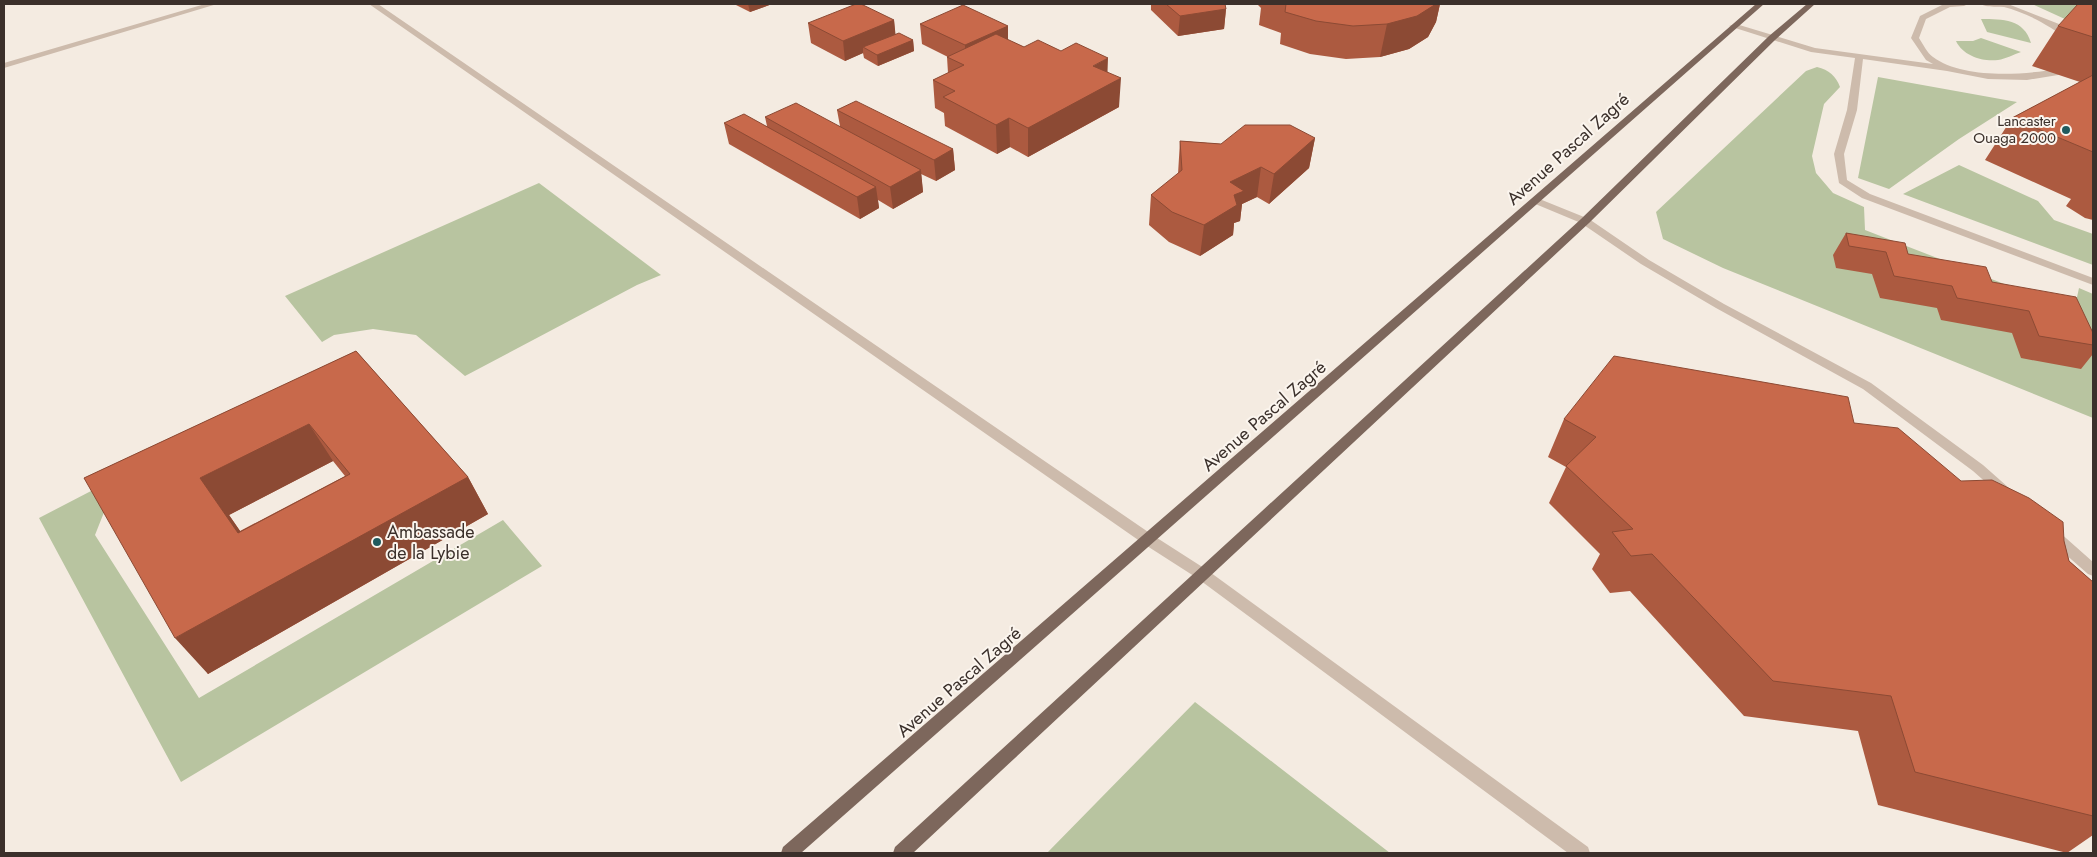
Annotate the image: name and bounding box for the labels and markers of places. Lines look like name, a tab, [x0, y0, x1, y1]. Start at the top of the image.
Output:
place label: Lancaster Ouaga 2000	[1973, 110, 2057, 149]
marker: Lancaster Ouaga 2000	[2060, 124, 2072, 136]
place label: Ambassade de la Lybie	[387, 519, 475, 566]
marker: Ambassade de la Lybie	[371, 536, 383, 548]

